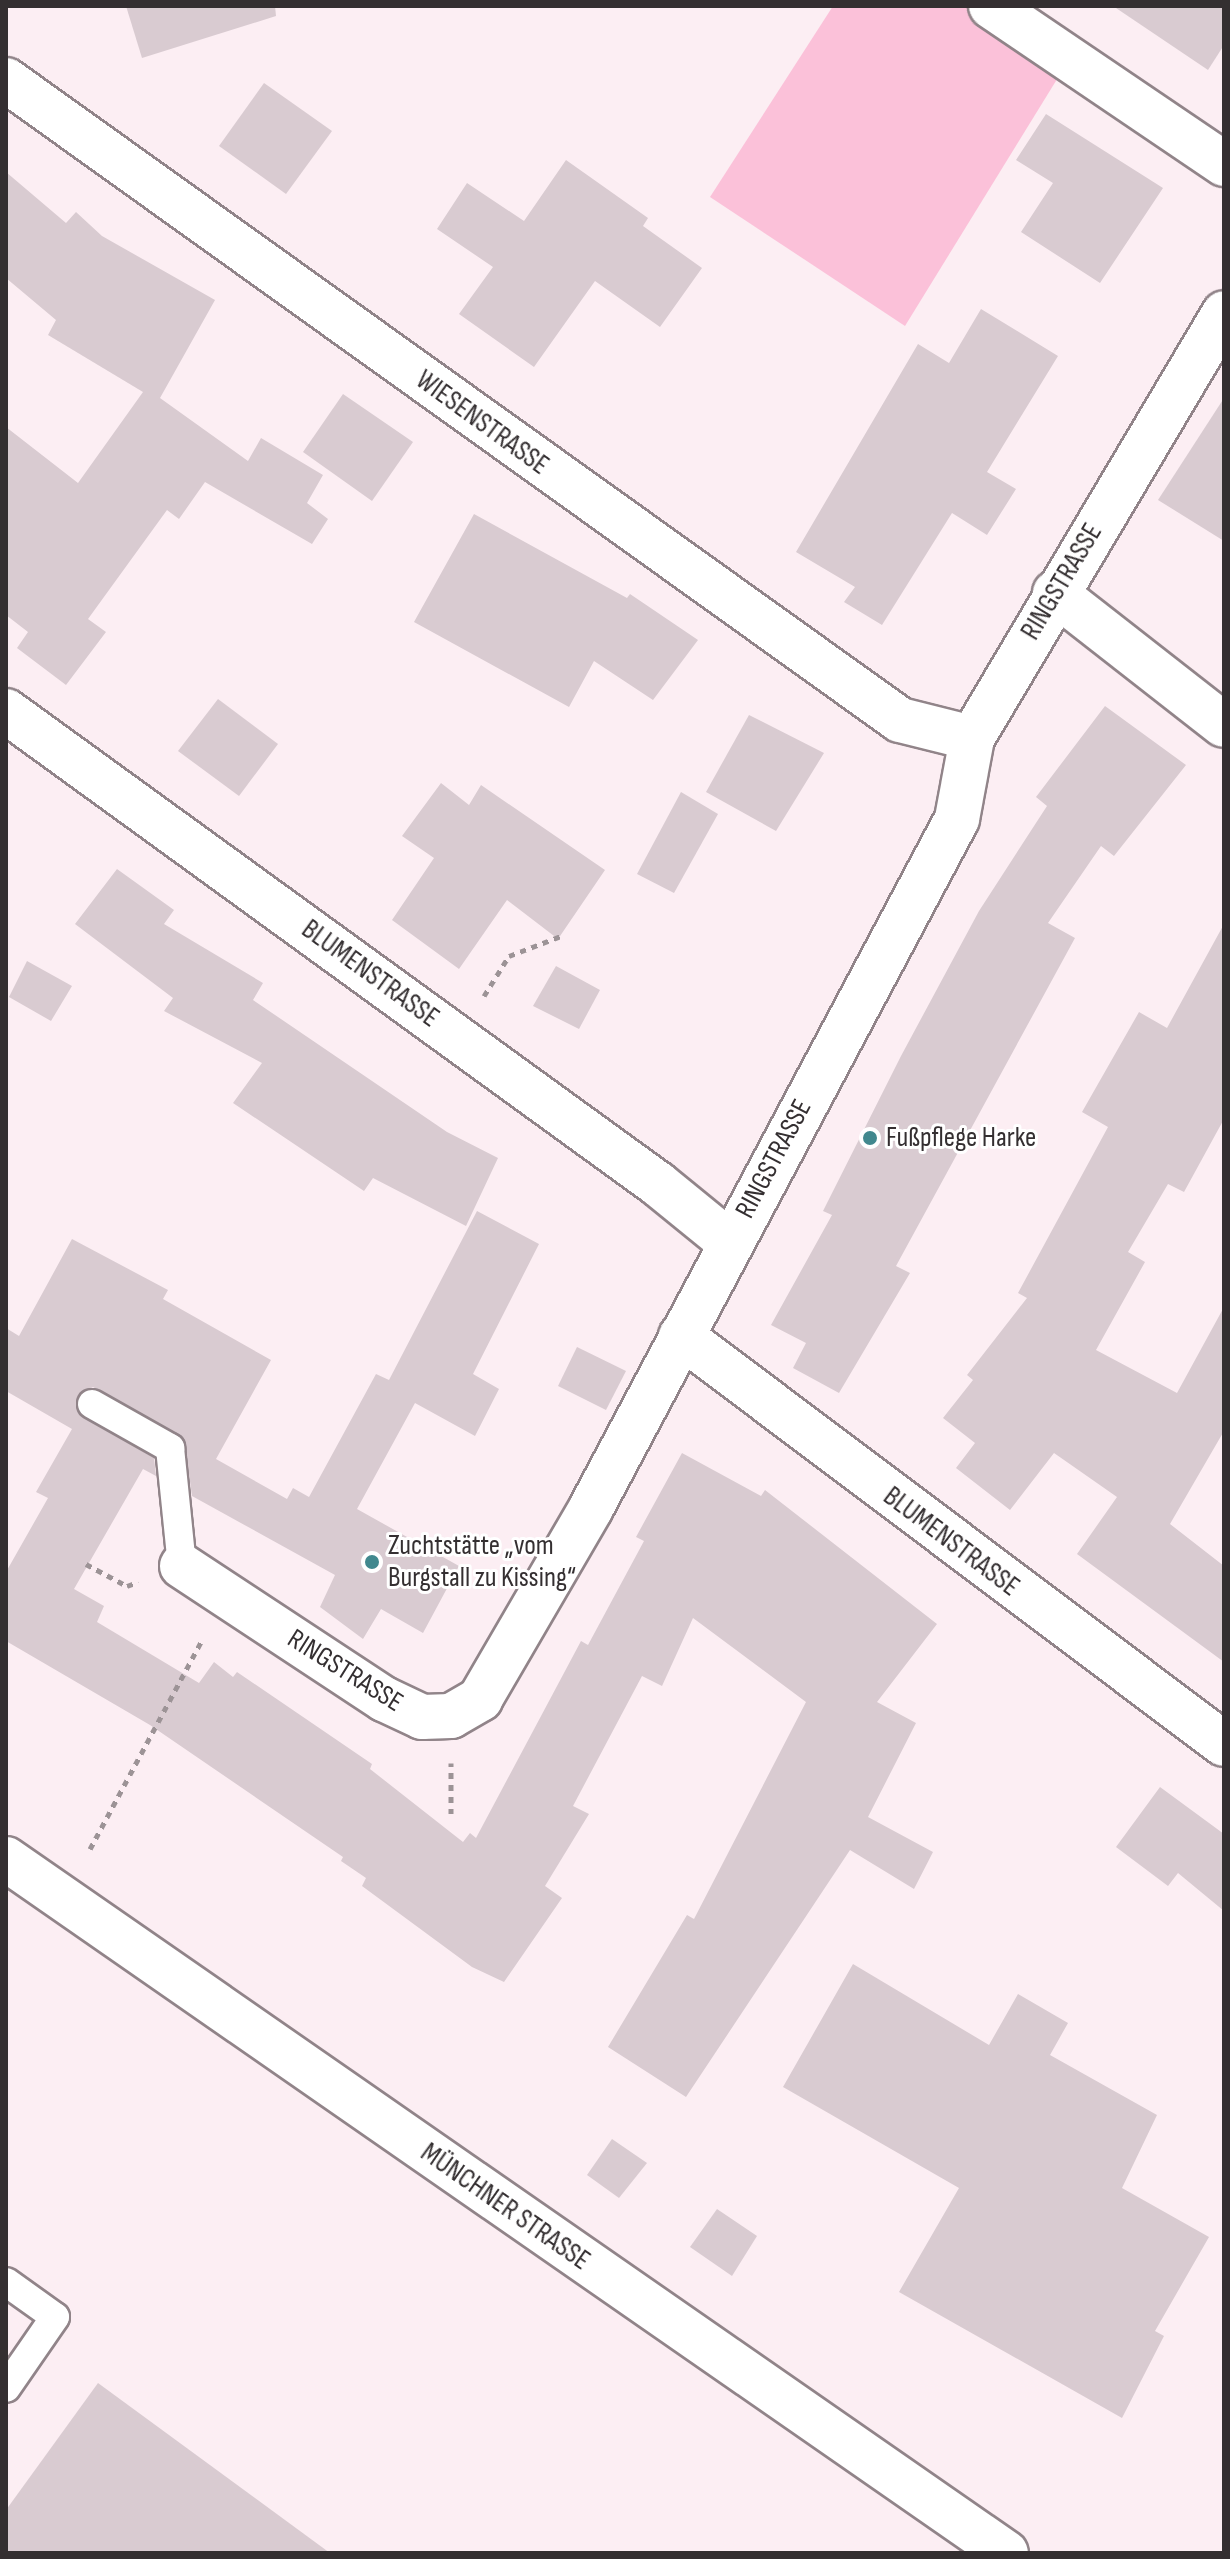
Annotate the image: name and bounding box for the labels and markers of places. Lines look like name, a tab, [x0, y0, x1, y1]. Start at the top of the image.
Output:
place label: Fußpflege Harke	[886, 1121, 1036, 1155]
marker: Fußpflege Harke	[861, 1129, 879, 1147]
place label: Zuchtstätte „vom Burgstall zu Kissing“	[388, 1529, 576, 1595]
marker: Zuchtstätte „vom Burgstall zu Kissing“	[363, 1553, 381, 1571]

